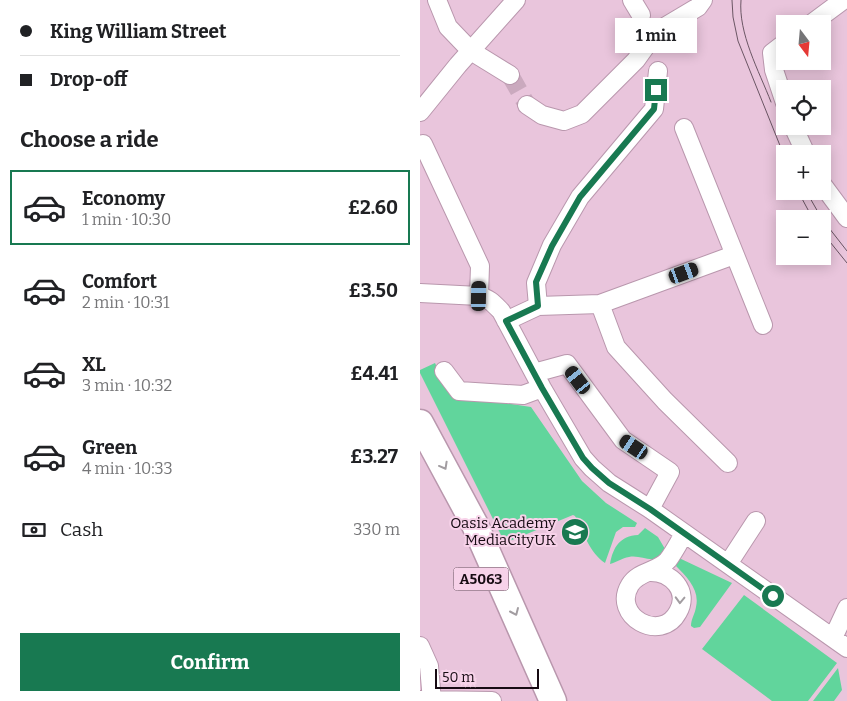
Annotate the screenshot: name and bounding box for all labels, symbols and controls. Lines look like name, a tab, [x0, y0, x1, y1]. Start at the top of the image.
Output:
north arrow	[776, 15, 831, 70]
map controls	[776, 15, 831, 265]
callout: 1 min	[615, 18, 697, 52]
text: King William Street	[50, 20, 227, 43]
text: 1 min	[636, 26, 676, 45]
text: Drop-off	[50, 68, 128, 91]
route end	[645, 79, 667, 101]
button: locate	[776, 80, 831, 135]
text: Choose a ride	[20, 126, 159, 153]
button: +	[776, 145, 831, 200]
icon: car	[22, 185, 67, 230]
text: Economy	[82, 187, 165, 210]
text: £2.60	[348, 196, 398, 219]
text: 1 min · 10:30	[82, 210, 171, 229]
button: −	[776, 210, 831, 265]
car	[667, 261, 700, 285]
icon: car	[22, 268, 67, 313]
text: Comfort	[82, 270, 157, 293]
text: £3.50	[348, 279, 398, 302]
car	[471, 281, 486, 311]
text: 2 min · 10:31	[82, 293, 170, 312]
icon: car	[22, 351, 67, 396]
text: XL	[82, 353, 106, 376]
text: £4.41	[350, 362, 398, 385]
car	[562, 364, 593, 396]
text: 3 min · 10:32	[82, 376, 172, 395]
car	[617, 432, 650, 462]
icon: car	[22, 434, 67, 479]
text: Green	[82, 436, 137, 459]
text: £3.27	[350, 445, 398, 468]
text: 4 min · 10:33	[82, 459, 173, 478]
one-way arrow	[437, 461, 447, 470]
place label: Oasis Academy MediaCityUK	[450, 514, 556, 549]
icon: cash	[20, 516, 48, 544]
school or university icon: Oasis Academy MediaCityUK	[560, 517, 590, 547]
text: Cash	[60, 518, 103, 541]
text: 330 m	[353, 520, 400, 539]
road number: A5063	[454, 568, 508, 590]
route start	[762, 585, 784, 607]
one-way arrow	[675, 596, 685, 604]
one-way arrow	[508, 607, 519, 616]
button: Confirm	[20, 633, 400, 691]
scale bar	[435, 666, 539, 689]
text: 50 m	[442, 669, 475, 686]

